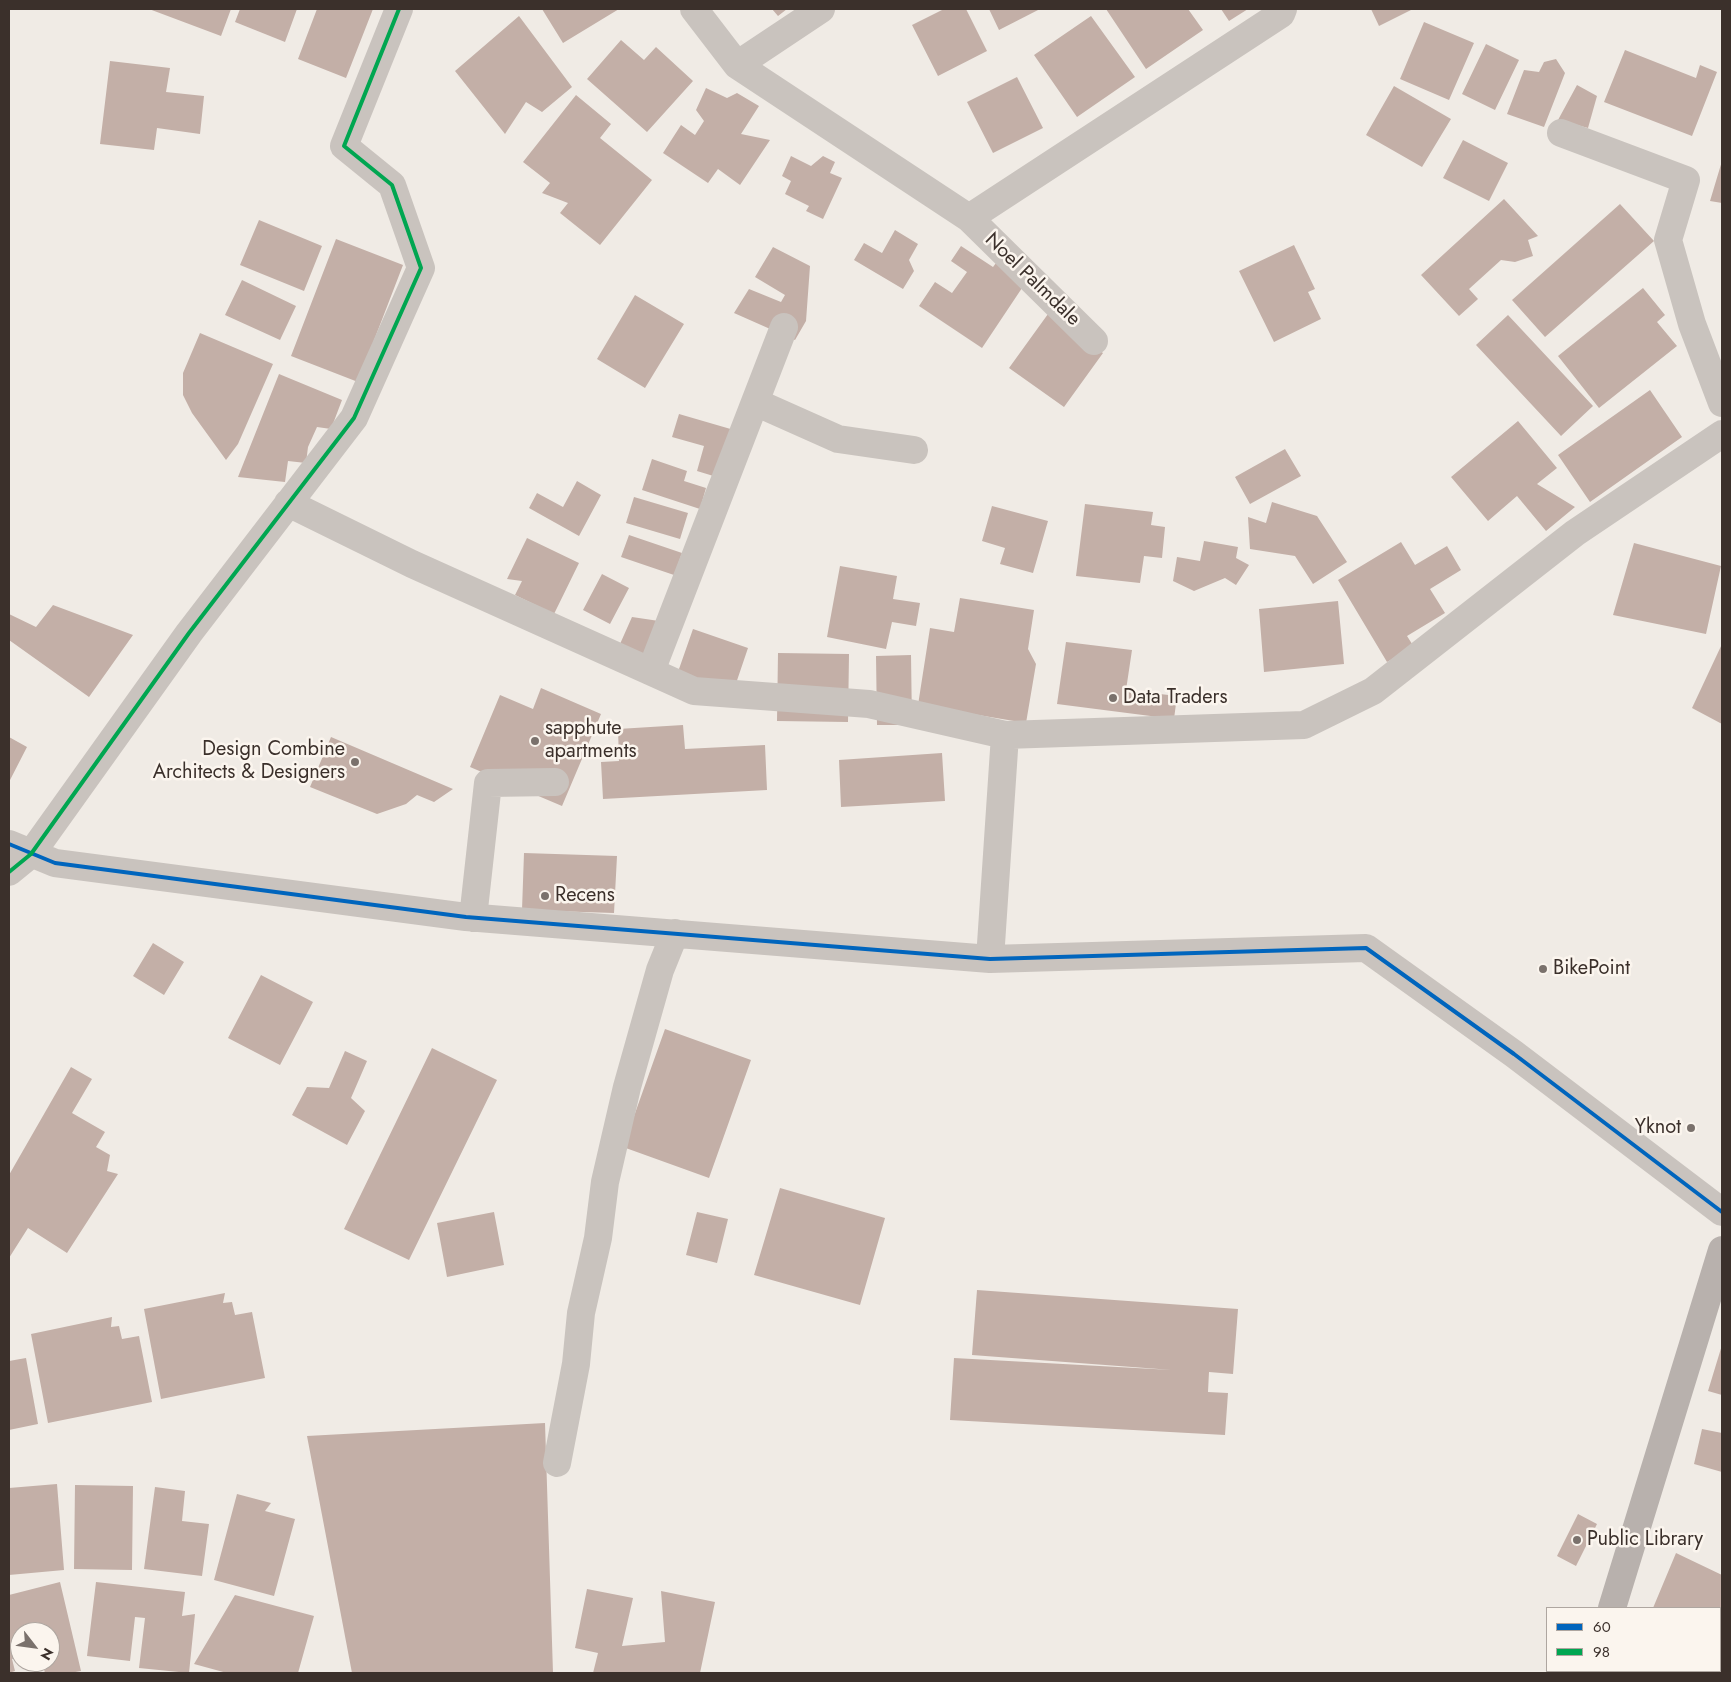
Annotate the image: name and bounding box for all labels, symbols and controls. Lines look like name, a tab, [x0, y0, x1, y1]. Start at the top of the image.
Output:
street label: Noel Palmdale	[979, 229, 1085, 331]
place label: Data Traders	[1123, 686, 1227, 710]
marker: Data Traders	[1107, 692, 1119, 704]
place label: sapphute apartments	[545, 717, 637, 764]
marker: sapphute apartments	[529, 735, 541, 747]
place label: Design Combine Architects & Designers	[153, 738, 345, 785]
marker: Design Combine Architects & Designers	[349, 756, 361, 768]
place label: Recens	[555, 884, 615, 908]
marker: Recens	[539, 890, 551, 902]
place label: BikePoint	[1553, 957, 1630, 981]
marker: BikePoint	[1537, 963, 1549, 975]
place label: Yknot	[1635, 1116, 1681, 1140]
marker: Yknot	[1685, 1122, 1697, 1134]
place label: Public Library	[1587, 1528, 1703, 1552]
marker: Public Library	[1571, 1534, 1583, 1546]
legend	[1546, 1607, 1721, 1672]
text: 60	[1593, 1616, 1611, 1638]
north arrow	[10, 1622, 60, 1672]
text: 98	[1593, 1641, 1610, 1663]
text: N	[36, 1644, 59, 1664]

